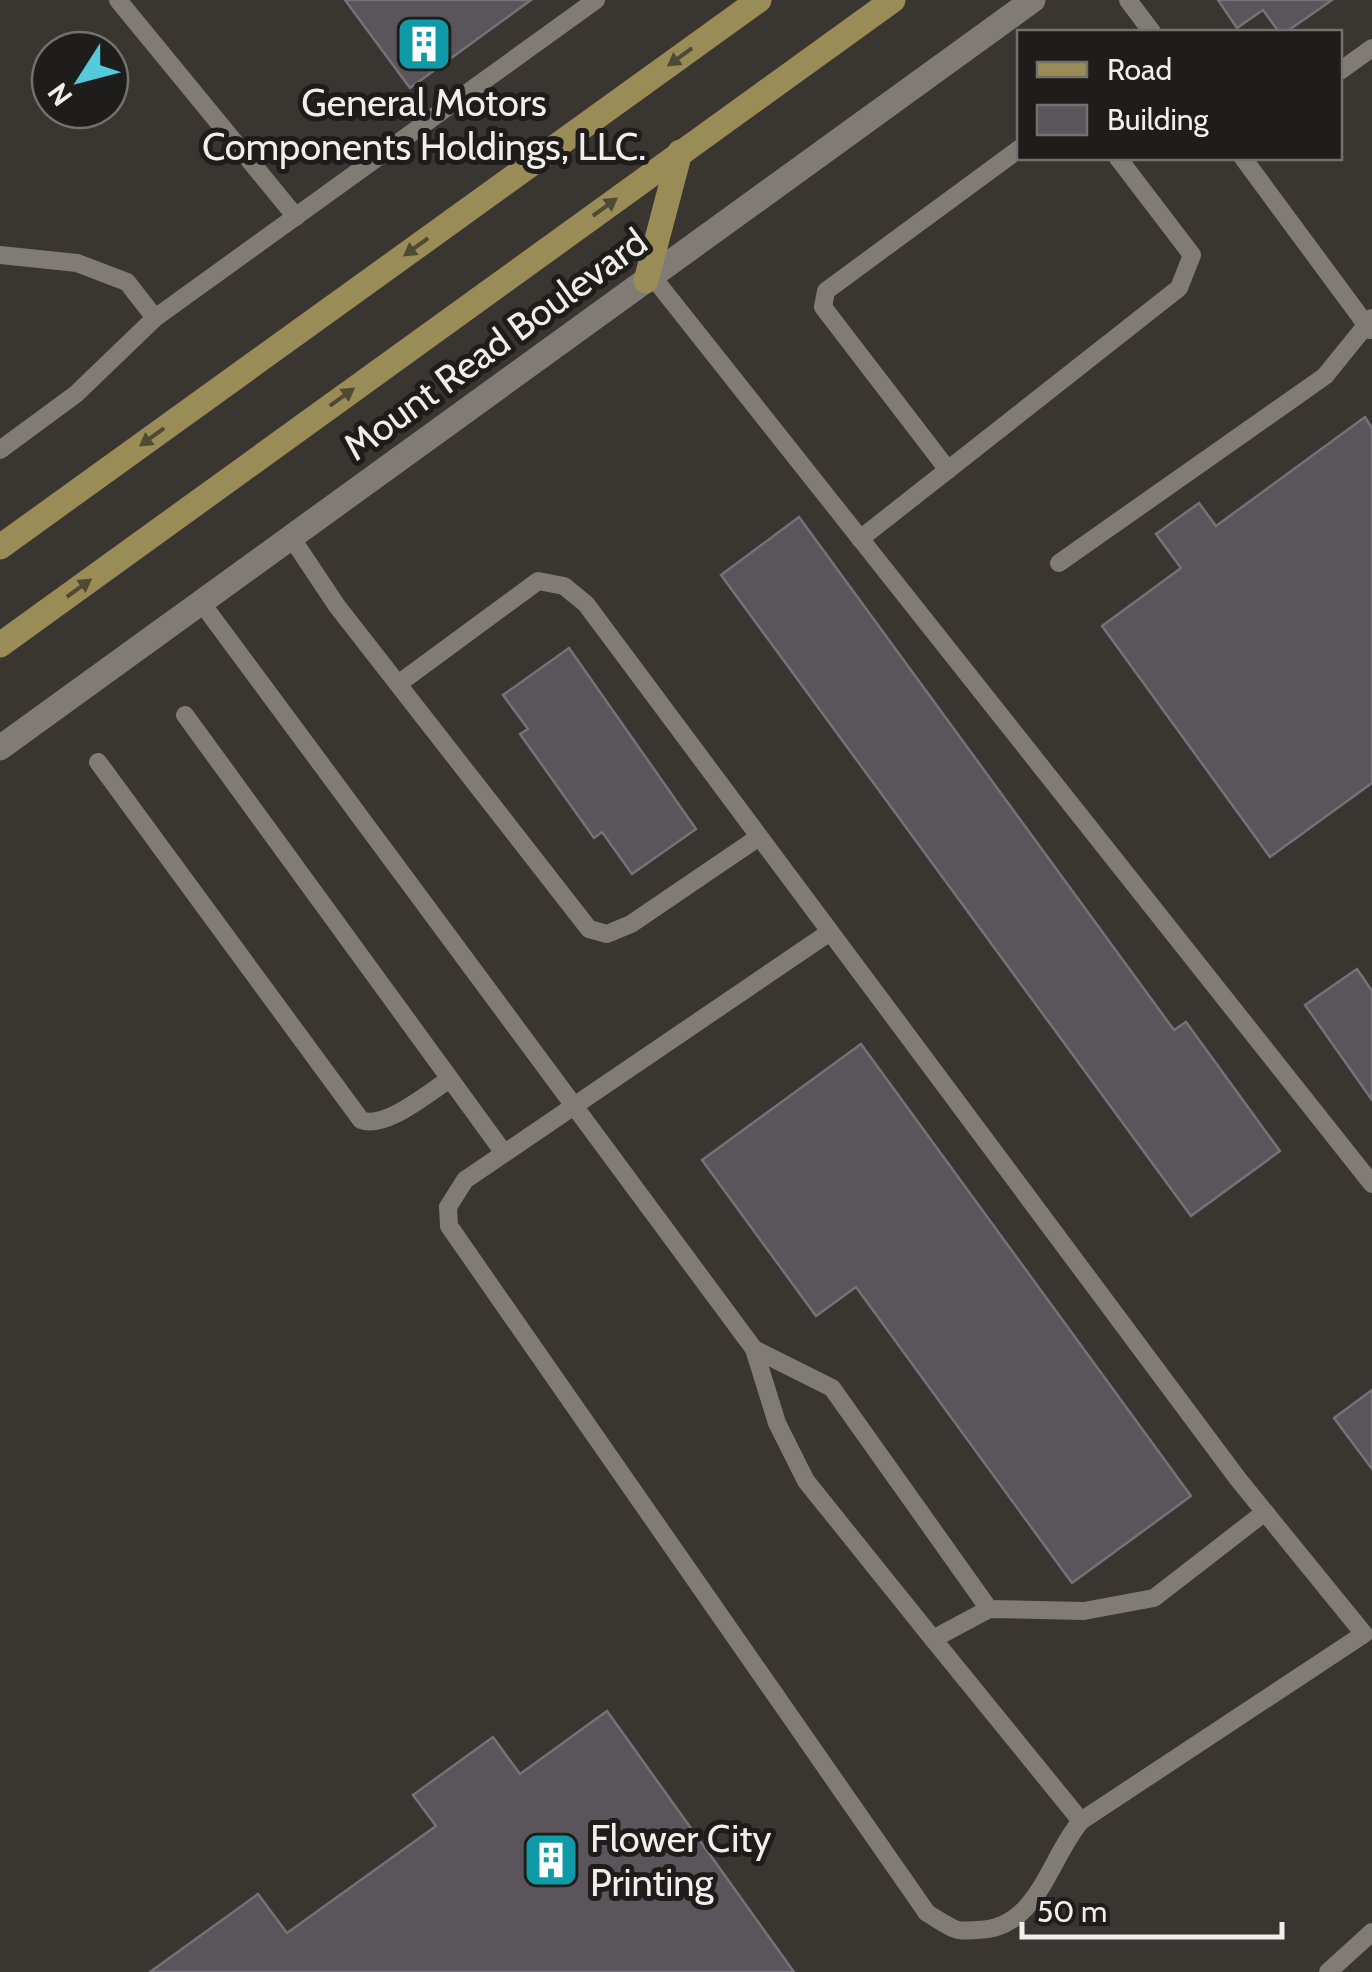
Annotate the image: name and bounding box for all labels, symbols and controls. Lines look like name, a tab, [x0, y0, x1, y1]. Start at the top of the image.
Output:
building icon: General Motors Components Holdings, LLC.	[394, 14, 454, 74]
north arrow	[30, 30, 130, 130]
legend	[1017, 30, 1342, 160]
one-way arrow	[667, 47, 693, 66]
text: Road	[1107, 51, 1172, 88]
text: N	[40, 77, 79, 113]
place label: General Motors Components Holdings, LLC.	[202, 79, 646, 170]
text: Building	[1107, 101, 1210, 138]
one-way arrow	[592, 198, 619, 217]
street label: Mount Read Boulevard	[334, 218, 656, 470]
one-way arrow	[403, 237, 429, 256]
one-way arrow	[329, 388, 355, 408]
one-way arrow	[139, 427, 166, 446]
one-way arrow	[66, 579, 92, 598]
place label: Flower City Printing	[590, 1815, 771, 1906]
building icon: Flower City Printing	[521, 1830, 581, 1890]
scale bar	[1022, 1877, 1282, 1939]
text: 50 m	[1037, 1893, 1107, 1930]

